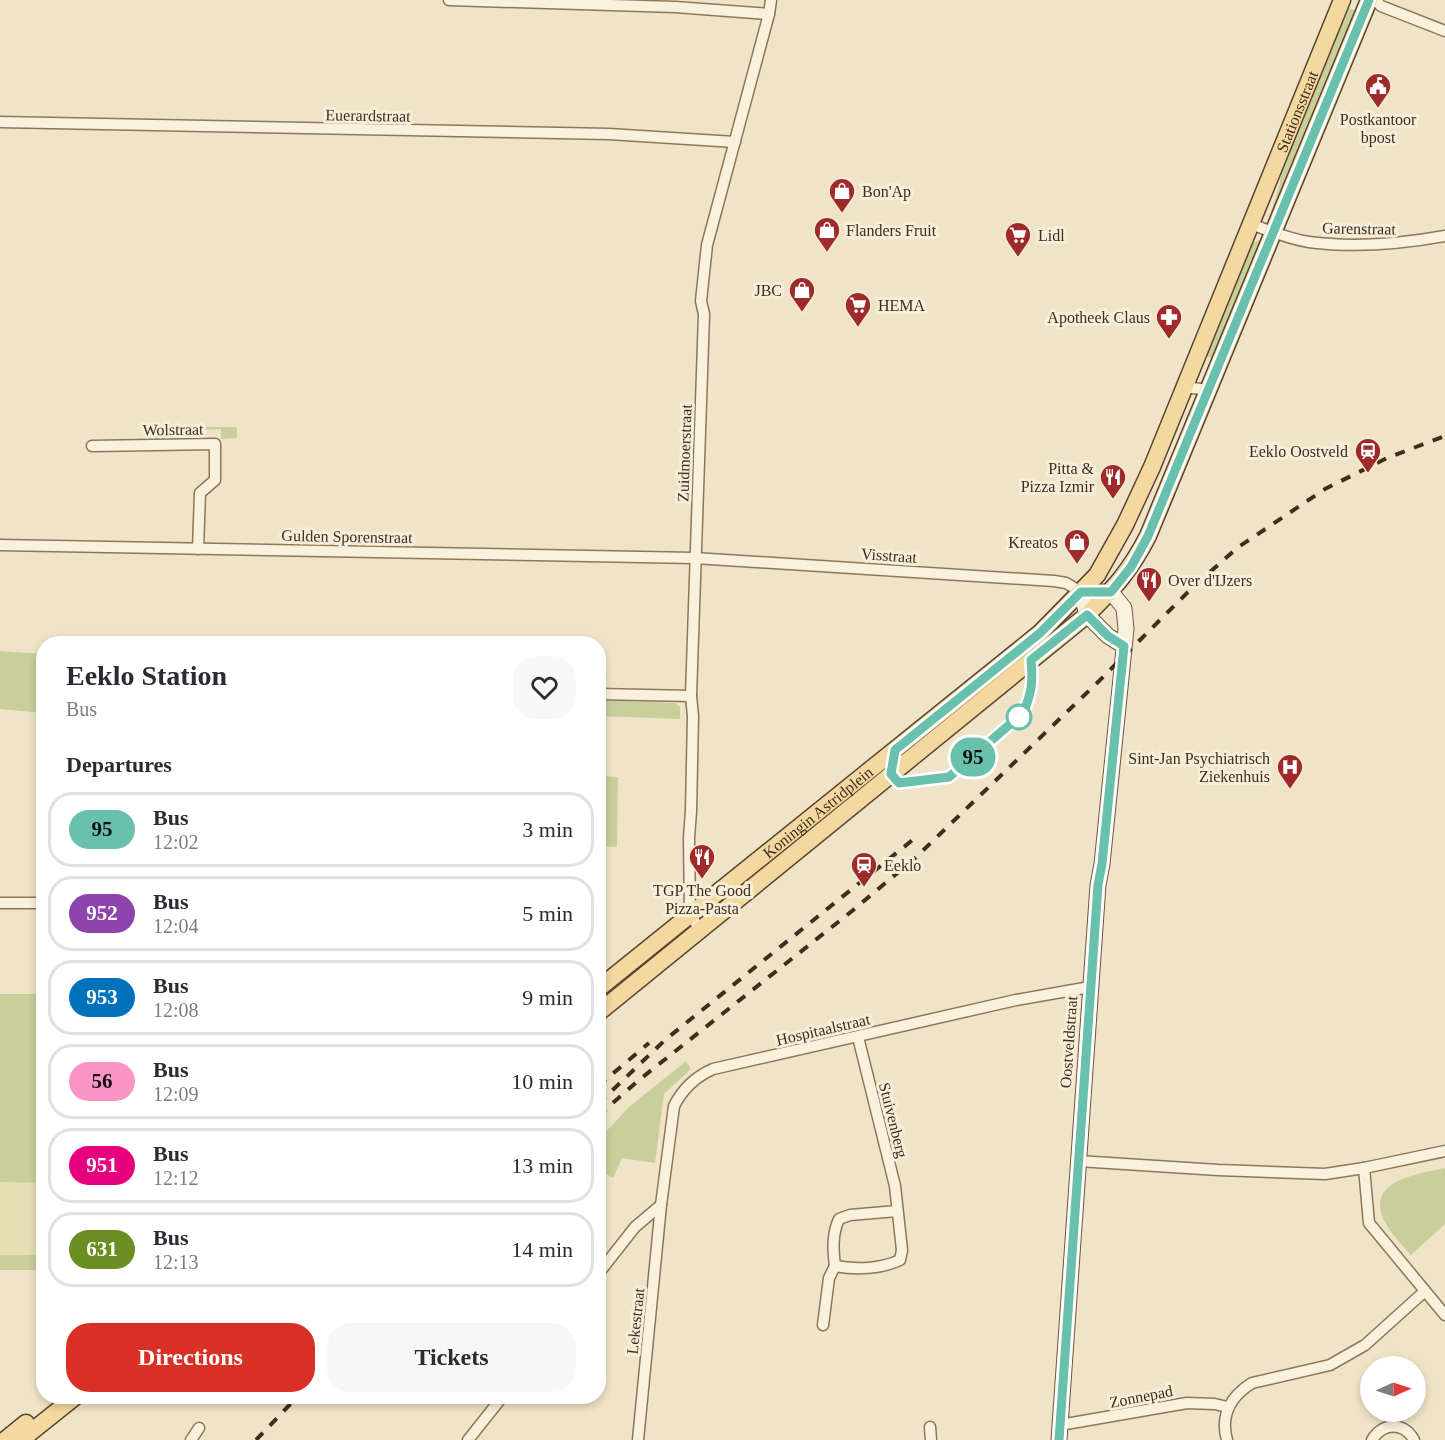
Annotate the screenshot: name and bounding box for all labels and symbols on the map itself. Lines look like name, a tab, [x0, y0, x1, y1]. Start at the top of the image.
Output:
street label: Stationsstraat	[1273, 68, 1321, 155]
public building icon: Postkantoor bpost	[1363, 71, 1393, 109]
street label: Euerardstraat	[325, 106, 411, 125]
place label: Postkantoor bpost	[1340, 111, 1417, 147]
shop icon: Bon'Ap	[827, 176, 857, 214]
place label: Bon'Ap	[862, 183, 911, 201]
shop icon: Flanders Fruit	[812, 215, 842, 253]
street label: Garenstraat	[1322, 219, 1397, 238]
supermarket icon: Lidl	[1003, 220, 1033, 258]
place label: Flanders Fruit	[846, 222, 937, 239]
place label: Lidl	[1038, 227, 1065, 244]
shop icon: JBC	[787, 275, 817, 313]
place label: JBC	[754, 282, 782, 299]
supermarket icon: HEMA	[843, 290, 873, 328]
place label: HEMA	[878, 297, 926, 314]
pharmacy icon: Apotheek Claus	[1154, 302, 1184, 340]
place label: Apotheek Claus	[1047, 309, 1150, 327]
street label: Zuidmoerstraat	[674, 403, 695, 502]
street label: Wolstraat	[142, 420, 204, 439]
station icon: Eeklo Oostveld	[1353, 436, 1383, 474]
place label: Eeklo Oostveld	[1249, 443, 1348, 460]
place label: Pitta & Pizza Izmir	[1021, 460, 1095, 495]
restaurant icon: Pitta & Pizza Izmir	[1098, 462, 1128, 500]
street label: Gulden Sporenstraat	[281, 527, 413, 547]
shop icon: Kreatos	[1062, 527, 1092, 565]
place label: Kreatos	[1008, 534, 1058, 551]
street label: Visstraat	[860, 545, 918, 566]
restaurant icon: Over d'IJzers	[1134, 565, 1164, 603]
place label: Over d'IJzers	[1168, 572, 1252, 589]
unlabelled marker	[1006, 704, 1032, 730]
line badge: 95	[946, 738, 1000, 777]
place label: Sint-Jan Psychiatrisch Ziekenhuis	[1128, 750, 1270, 785]
hospital icon: Sint-Jan Psychiatrisch Ziekenhuis	[1275, 752, 1305, 790]
street label: Koningin Astridplein	[760, 763, 876, 862]
restaurant icon: TGP The Good Pizza-Pasta	[687, 842, 717, 880]
station icon: Eeklo	[849, 850, 879, 888]
place label: Eeklo	[884, 857, 921, 874]
place label: TGP The Good Pizza-Pasta	[653, 882, 751, 917]
street label: Oostveldstraat	[1057, 995, 1080, 1089]
street label: Hospitaalstraat	[774, 1010, 873, 1050]
street label: Stuivenberg	[875, 1081, 911, 1160]
street label: Lekestraat	[624, 1286, 647, 1355]
north arrow	[1360, 1356, 1426, 1422]
street label: Zonnepad	[1108, 1382, 1174, 1412]

